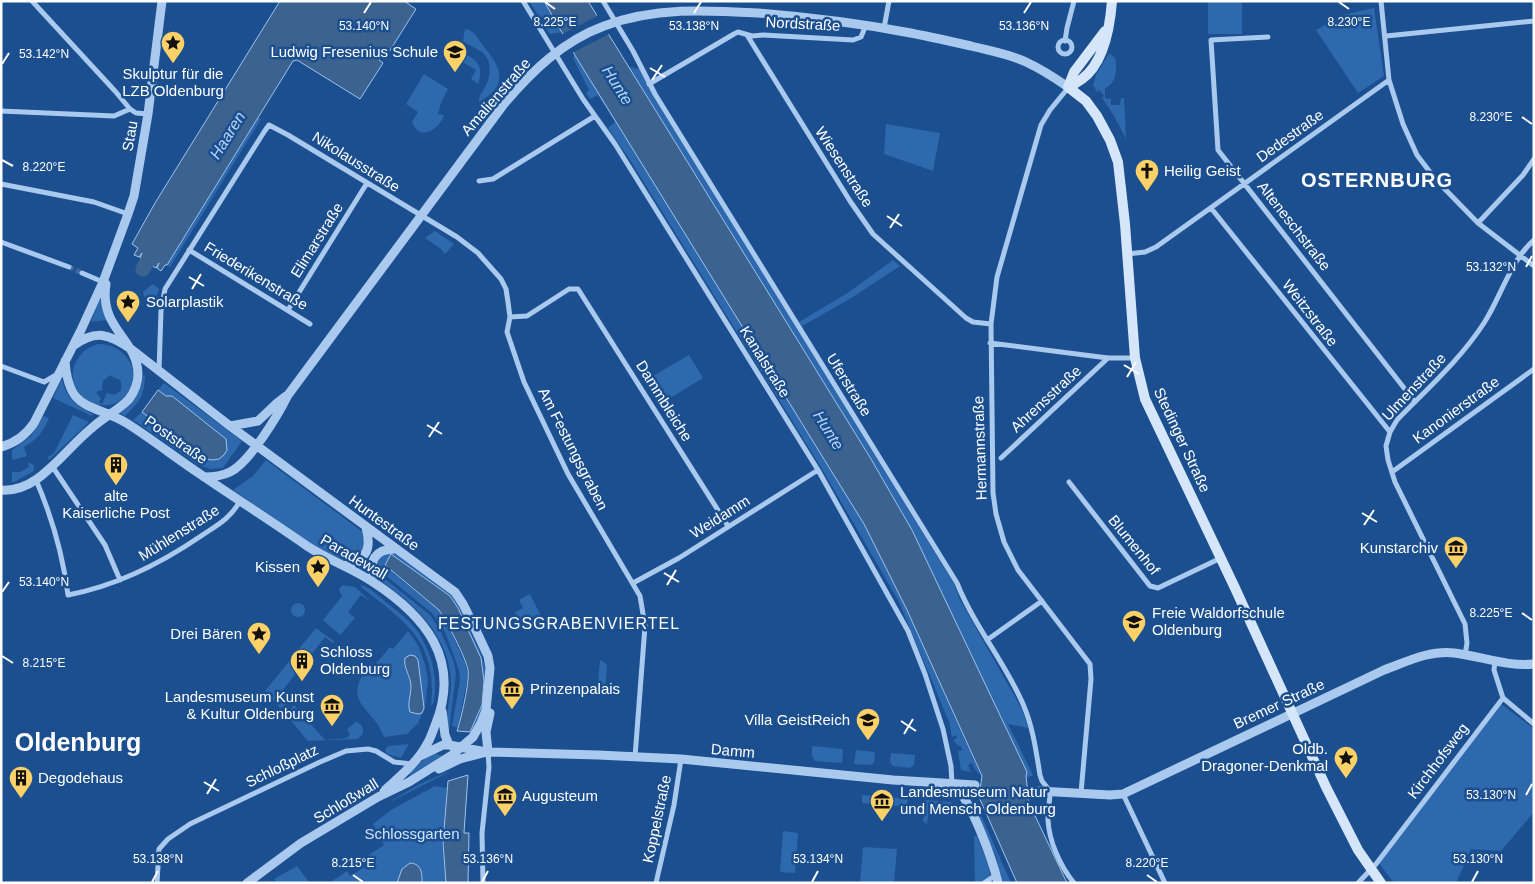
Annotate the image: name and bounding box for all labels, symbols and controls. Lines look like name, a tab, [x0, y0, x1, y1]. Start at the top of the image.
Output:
street label: Nordstraße	[765, 13, 841, 34]
text: 8.225°E	[534, 15, 576, 29]
text: 8.230°E	[1328, 15, 1370, 29]
text: 53.140°N	[339, 19, 389, 33]
text: 53.138°N	[669, 19, 719, 33]
text: 53.136°N	[999, 19, 1049, 33]
place icon: Skulptur für die LZB Oldenburg	[160, 30, 186, 64]
school or university icon: Ludwig Fresenius Schule	[442, 39, 468, 73]
place label: Ludwig Fresenius Schule	[270, 43, 438, 60]
text: 53.142°N	[19, 47, 69, 61]
street label: Amalienstraße	[457, 55, 534, 139]
water label: Hunte	[599, 63, 636, 108]
place label: Skulptur für die LZB Oldenburg	[122, 65, 224, 99]
street label: Dedestraße	[1253, 106, 1326, 166]
water label: Haaren	[206, 108, 249, 162]
text: 8.230°E	[1470, 110, 1512, 124]
street label: Stau	[118, 119, 141, 153]
street label: Wiesenstraße	[812, 123, 877, 210]
street label: Nikolausstraße	[309, 128, 403, 195]
church icon: Heilig Geist	[1134, 158, 1160, 192]
text: 8.220°E	[23, 160, 65, 174]
place label: Heilig Geist	[1164, 162, 1242, 179]
district label: OSTERNBURG	[1301, 169, 1453, 191]
street label: Alteneschstraße	[1254, 178, 1334, 274]
street label: Elimarstraße	[287, 199, 346, 280]
street label: Friederikenstraße	[202, 238, 311, 313]
text: 53.132°N	[1466, 260, 1516, 274]
street label: Weitzstraße	[1279, 276, 1342, 349]
place icon: Solarplastik	[115, 289, 141, 323]
place label: Solarplastik	[146, 293, 224, 310]
street label: Kanalstraße	[737, 323, 794, 401]
street label: Ulmenstraße	[1378, 349, 1449, 424]
street label: Uferstraße	[823, 350, 875, 419]
street label: Dammbleiche	[633, 357, 696, 444]
street label: Ahrensstraße	[1007, 362, 1084, 436]
street label: Kanonierstraße	[1409, 373, 1502, 447]
street label: Am Festungsgraben	[535, 385, 612, 513]
street label: Stedinger Straße	[1151, 385, 1214, 495]
street label: Hermannstraße	[969, 396, 990, 500]
water label: Hunte	[810, 408, 847, 453]
street label: Poststraße	[142, 412, 211, 467]
building icon: alte Kaiserliche Post	[103, 452, 129, 486]
place label: alte Kaiserliche Post	[62, 487, 171, 521]
street label: Huntestraße	[346, 491, 423, 554]
street label: Weidamm	[687, 492, 753, 542]
street label: Mühlenstraße	[135, 501, 222, 564]
street label: Blumenhof	[1105, 511, 1164, 579]
street label: Paradewall	[318, 531, 391, 582]
museum icon: Kunstarchiv	[1443, 535, 1469, 569]
place label: Kunstarchiv	[1360, 539, 1438, 556]
place icon: Kissen	[305, 554, 331, 588]
place label: Kissen	[255, 558, 300, 575]
text: 53.140°N	[19, 575, 69, 589]
place label: Freie Waldorfschule Oldenburg	[1152, 604, 1285, 638]
text: 8.225°E	[1470, 606, 1512, 620]
school or university icon: Freie Waldorfschule Oldenburg	[1121, 609, 1147, 643]
district label: FESTUNGSGRABENVIERTEL	[438, 615, 680, 632]
place icon: Drei Bären	[246, 621, 272, 655]
place label: Drei Bären	[170, 625, 242, 642]
place label: Schloss Oldenburg	[320, 643, 390, 677]
building icon: Schloss Oldenburg	[289, 648, 315, 682]
text: 8.215°E	[23, 656, 65, 670]
street label: Bremer Straße	[1231, 675, 1327, 732]
museum icon: Prinzenpalais	[499, 676, 525, 710]
place label: Prinzenpalais	[530, 680, 620, 697]
place label: Landesmuseum Kunst & Kultur Oldenburg	[165, 688, 315, 722]
museum icon: Landesmuseum Kunst & Kultur Oldenburg	[319, 693, 345, 727]
school or university icon: Villa GeistReich	[855, 707, 881, 741]
place label: Villa GeistReich	[744, 711, 850, 728]
street label: Kirchhofsweg	[1404, 720, 1471, 802]
district label: Oldenburg	[15, 728, 141, 756]
street label: Damm	[710, 740, 756, 761]
place label: Oldb. Dragoner-Denkmal	[1201, 740, 1328, 774]
street label: Schloßplatz	[243, 741, 321, 790]
place icon: Oldb. Dragoner-Denkmal	[1333, 745, 1359, 779]
building icon: Degodehaus	[8, 765, 34, 799]
place label: Degodehaus	[38, 769, 123, 786]
street label: Koppelstraße	[639, 773, 674, 864]
street label: Schloßwall	[310, 775, 381, 827]
museum icon: Augusteum	[492, 783, 518, 817]
place label: Landesmuseum Natur und Mensch Oldenburg	[900, 783, 1056, 817]
place label: Augusteum	[522, 787, 598, 804]
museum icon: Landesmuseum Natur und Mensch Oldenburg	[869, 788, 895, 822]
text: 53.130°N	[1466, 788, 1516, 802]
park label: Schlossgarten	[364, 825, 460, 842]
text: 53.138°N	[133, 852, 183, 866]
text: 53.136°N	[463, 852, 513, 866]
text: 53.134°N	[793, 852, 843, 866]
text: 53.130°N	[1453, 852, 1503, 866]
text: 8.215°E	[332, 856, 374, 870]
text: 8.220°E	[1126, 856, 1168, 870]

